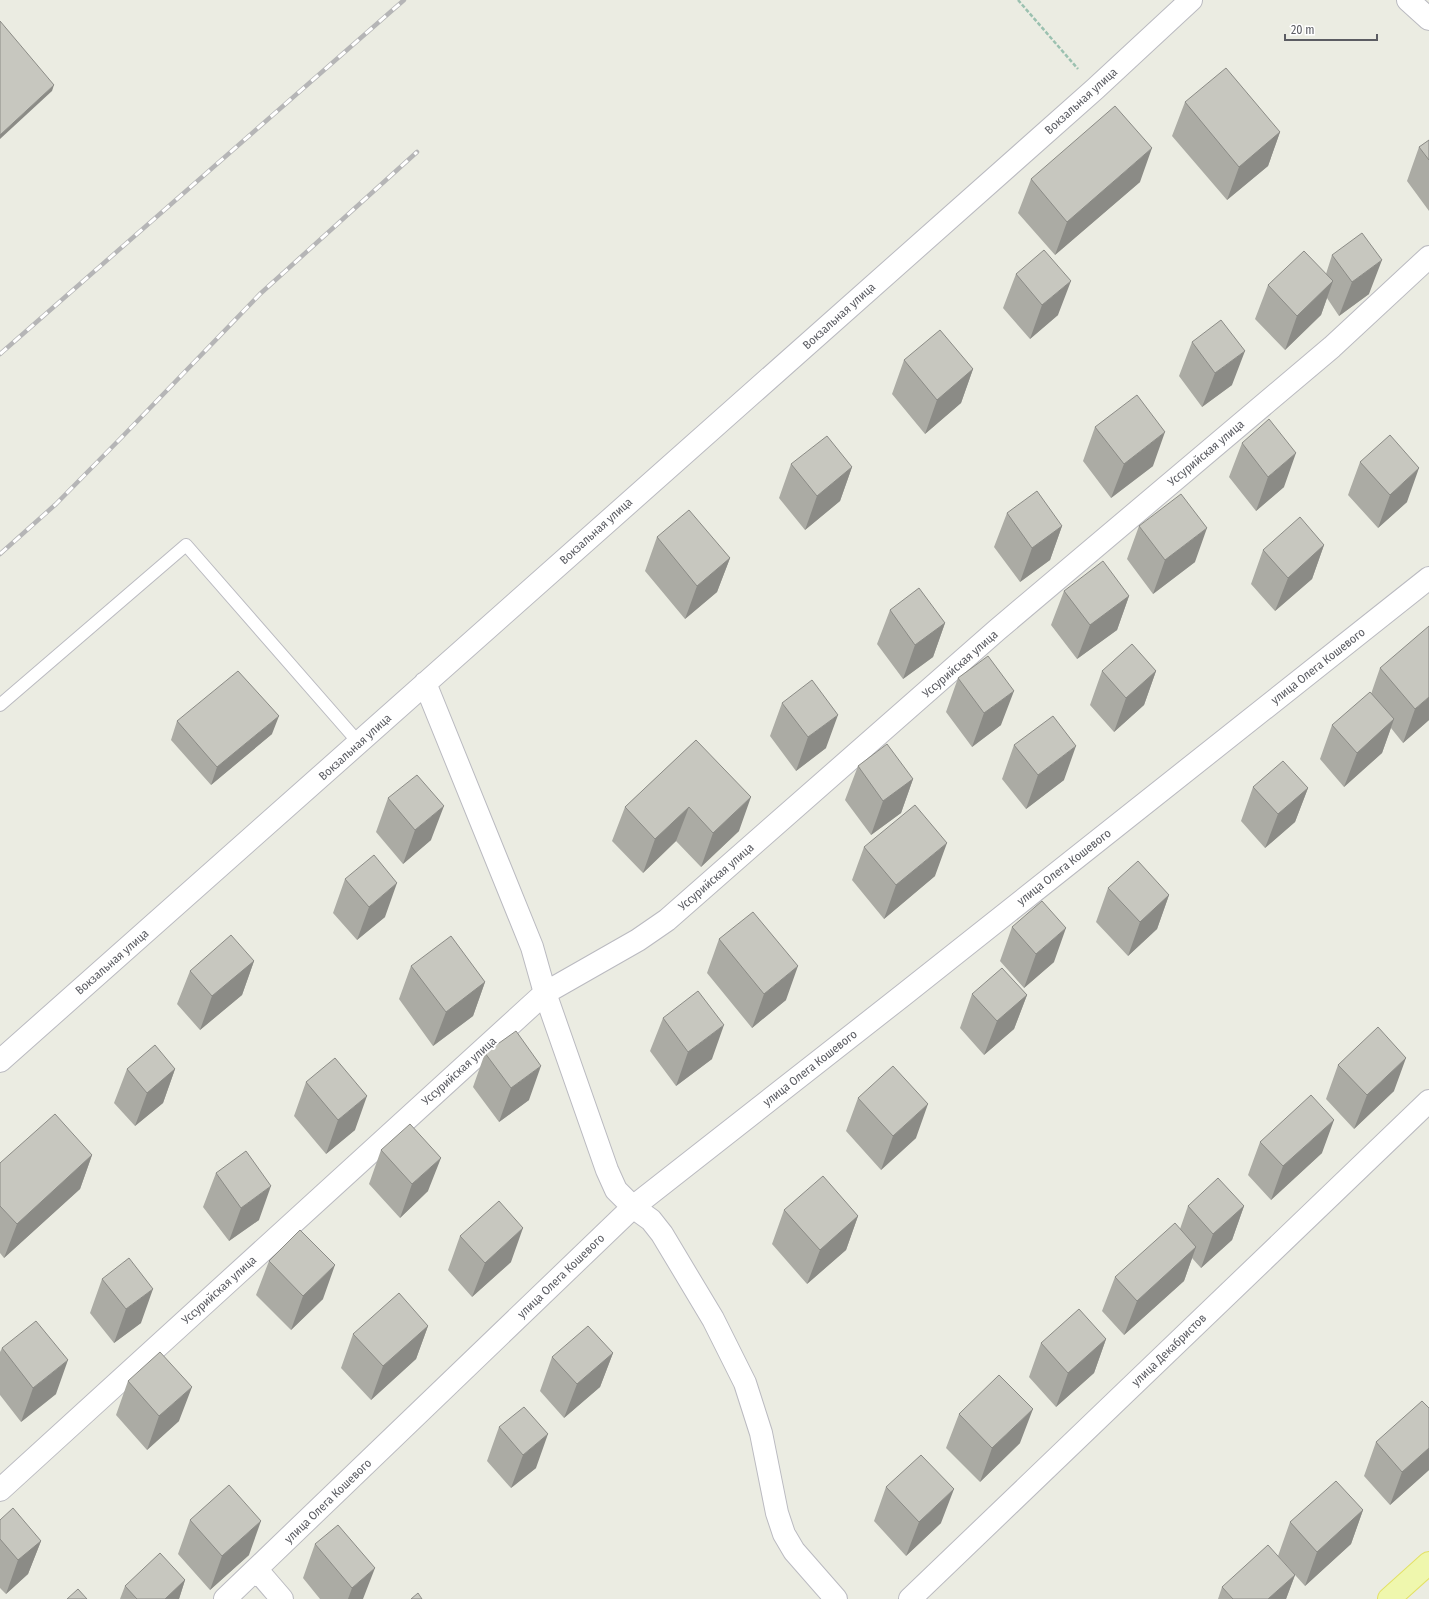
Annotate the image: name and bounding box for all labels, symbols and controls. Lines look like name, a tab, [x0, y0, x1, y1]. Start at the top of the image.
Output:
scale bar	[1285, 16, 1377, 42]
text: 20 m	[1291, 23, 1315, 37]
street label: Вокзальная улица	[1042, 65, 1120, 137]
street label: Вокзальная улица	[800, 280, 878, 352]
street label: Уссурийская улица	[1164, 417, 1247, 490]
street label: Вокзальная улица	[557, 495, 635, 567]
street label: улица Олега Кошевого	[1268, 625, 1368, 707]
street label: Уссурийская улица	[919, 627, 1001, 701]
street label: Вокзальная улица	[316, 711, 394, 783]
street label: улица Олега Кошевого	[1014, 826, 1114, 908]
street label: Уссурийская улица	[675, 840, 757, 914]
street label: Вокзальная улица	[73, 926, 152, 998]
street label: улица Олега Кошевого	[760, 1027, 860, 1109]
street label: Уссурийская улица	[418, 1034, 499, 1109]
street label: улица Олега Кошевого	[515, 1231, 607, 1321]
street label: Уссурийская улица	[178, 1253, 259, 1328]
street label: улица Декабристов	[1129, 1311, 1209, 1389]
street label: улица Олега Кошевого	[282, 1456, 374, 1546]

